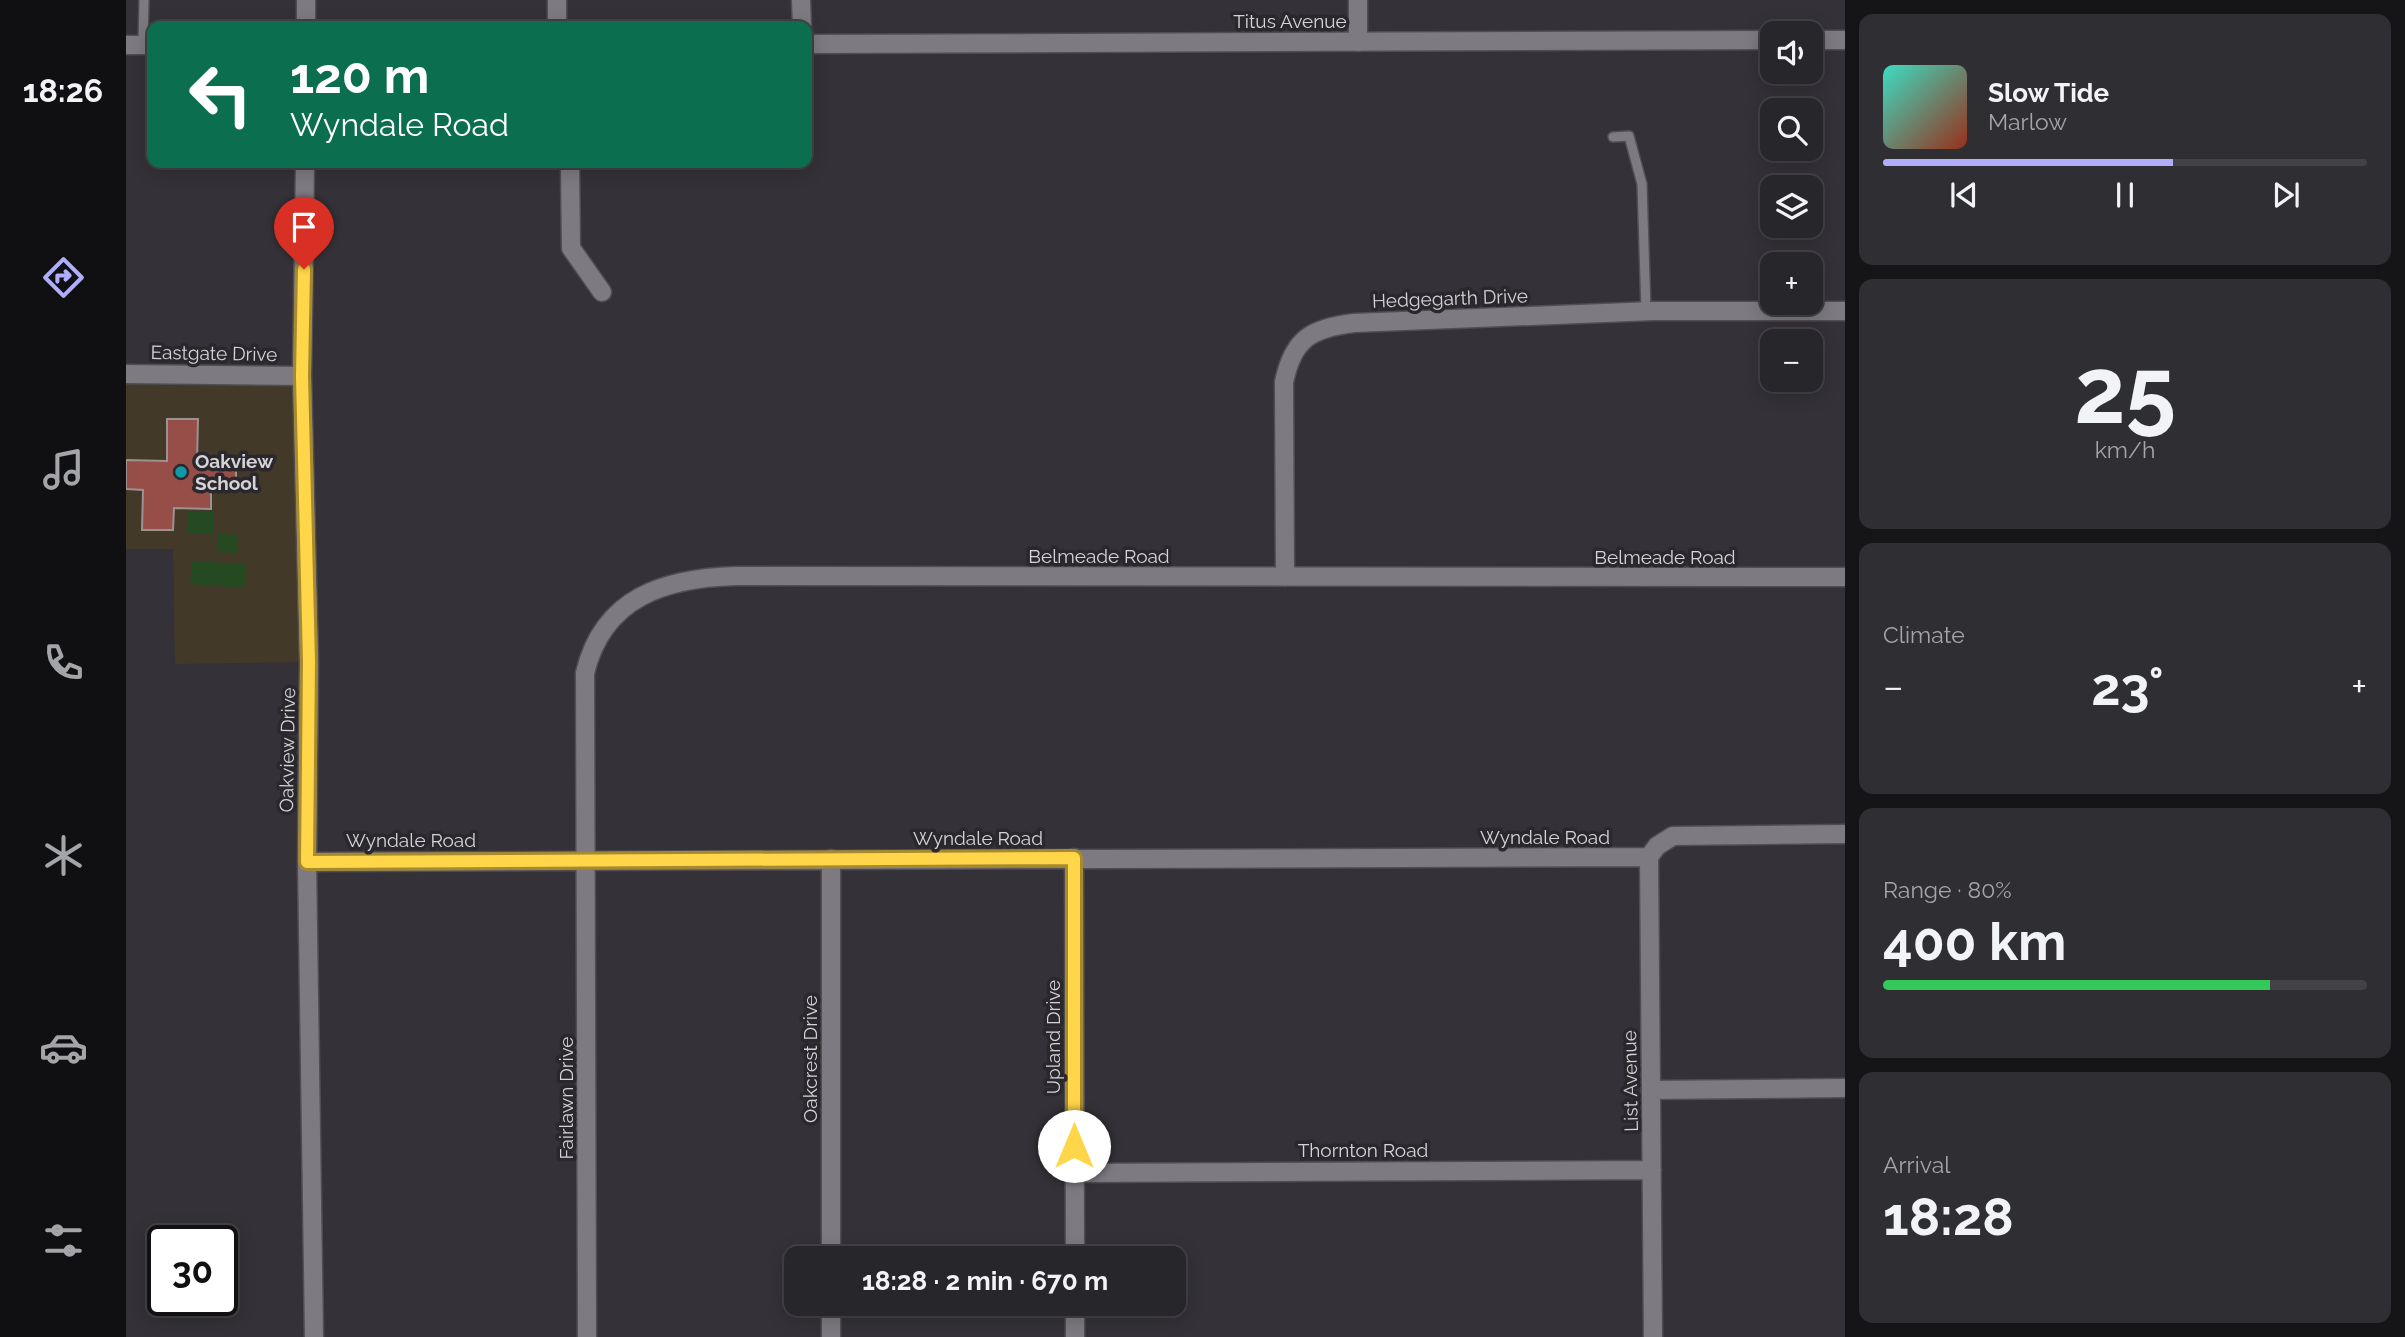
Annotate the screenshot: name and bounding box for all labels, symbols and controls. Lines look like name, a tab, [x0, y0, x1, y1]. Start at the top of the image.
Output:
street label: Titus Avenue	[1233, 10, 1347, 32]
map controls	[1760, 21, 1823, 392]
button: sound	[1760, 21, 1823, 84]
text: 120 m	[290, 47, 429, 104]
icon: left	[175, 49, 266, 140]
text: 18:26	[23, 72, 103, 109]
text: Slow Tide	[1988, 78, 2109, 108]
button: search	[1760, 98, 1823, 161]
text: Wyndale Road	[290, 106, 509, 143]
text: Marlow	[1988, 108, 2067, 135]
button: layers	[1760, 175, 1823, 238]
icon: previous	[1945, 176, 1983, 214]
icon: pause	[2106, 176, 2144, 214]
icon: next	[2267, 176, 2305, 214]
pin	[274, 197, 334, 269]
icon: arrive	[285, 208, 323, 246]
button: +	[1760, 252, 1823, 315]
icon: directions	[39, 253, 88, 302]
street label: Hedgegarth Drive	[1372, 284, 1528, 312]
button: −	[1760, 329, 1823, 392]
text: 25	[2074, 337, 2176, 444]
street label: Eastgate Drive	[150, 341, 278, 365]
text: km/h	[2095, 436, 2155, 463]
icon: music	[39, 445, 88, 494]
place label: Oakview School	[195, 450, 273, 494]
marker: Oakview School	[173, 464, 189, 480]
street label: Belmeade Road	[1028, 545, 1170, 567]
street label: Belmeade Road	[1594, 546, 1736, 568]
text: Climate	[1883, 621, 1965, 648]
icon: phone	[39, 638, 88, 687]
text: 23°	[2091, 656, 2164, 717]
text: −	[1883, 664, 1903, 709]
text: +	[2351, 664, 2367, 709]
street label: Oakview Drive	[275, 687, 299, 813]
street label: Wyndale Road	[1480, 826, 1610, 848]
street label: Wyndale Road	[913, 827, 1043, 849]
street label: Wyndale Road	[346, 829, 476, 851]
icon: climate	[39, 831, 88, 880]
text: Range · 80%	[1883, 876, 2012, 903]
text: 400 km	[1883, 911, 2066, 972]
street label: Upland Drive	[1042, 980, 1064, 1094]
street label: Oakcrest Drive	[799, 995, 821, 1123]
icon: car	[39, 1023, 88, 1072]
street label: List Avenue	[1618, 1030, 1642, 1132]
street label: Fairlawn Drive	[555, 1036, 577, 1160]
position arrow	[1037, 1109, 1111, 1183]
street label: Thornton Road	[1298, 1139, 1428, 1161]
text: Arrival	[1883, 1151, 1950, 1178]
text: 18:28	[1883, 1186, 2014, 1247]
icon: filters	[39, 1216, 88, 1265]
speed limit sign: 30	[147, 1225, 238, 1316]
text: 18:28 · 2 min · 670 m	[862, 1266, 1108, 1296]

